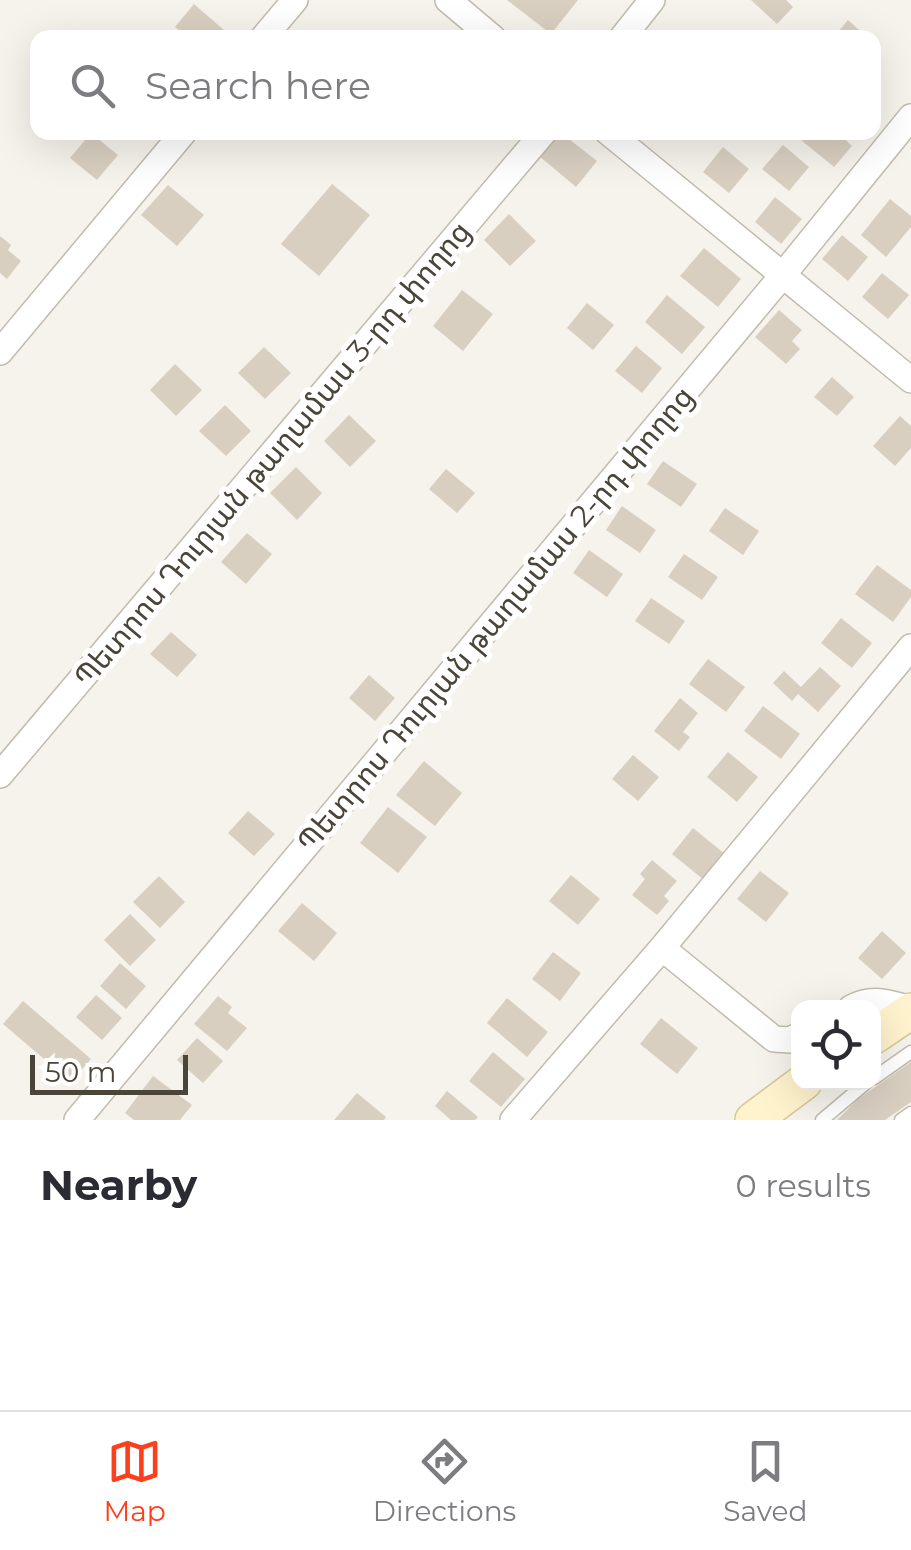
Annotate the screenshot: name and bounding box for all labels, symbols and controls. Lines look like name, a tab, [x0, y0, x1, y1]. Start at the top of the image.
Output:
search box	[30, 30, 881, 140]
icon: search	[65, 58, 120, 113]
text: Search here	[145, 62, 371, 109]
street label: Պետրոս Դուրյան թաղամաս 3-րդ փողոց	[66, 213, 478, 695]
street label: Պետրոս Դուրյան թաղամաս 2-րդ փողոց	[289, 378, 701, 860]
map controls	[791, 1000, 881, 1090]
button: locate	[791, 1000, 881, 1090]
scale bar	[30, 1050, 188, 1094]
text: 50 m	[45, 1055, 116, 1089]
text: Nearby	[40, 1159, 197, 1211]
text: 0 results	[736, 1166, 871, 1205]
tab: Map	[104, 1434, 166, 1528]
tab: Directions	[373, 1434, 516, 1528]
tab: Saved	[723, 1434, 807, 1528]

